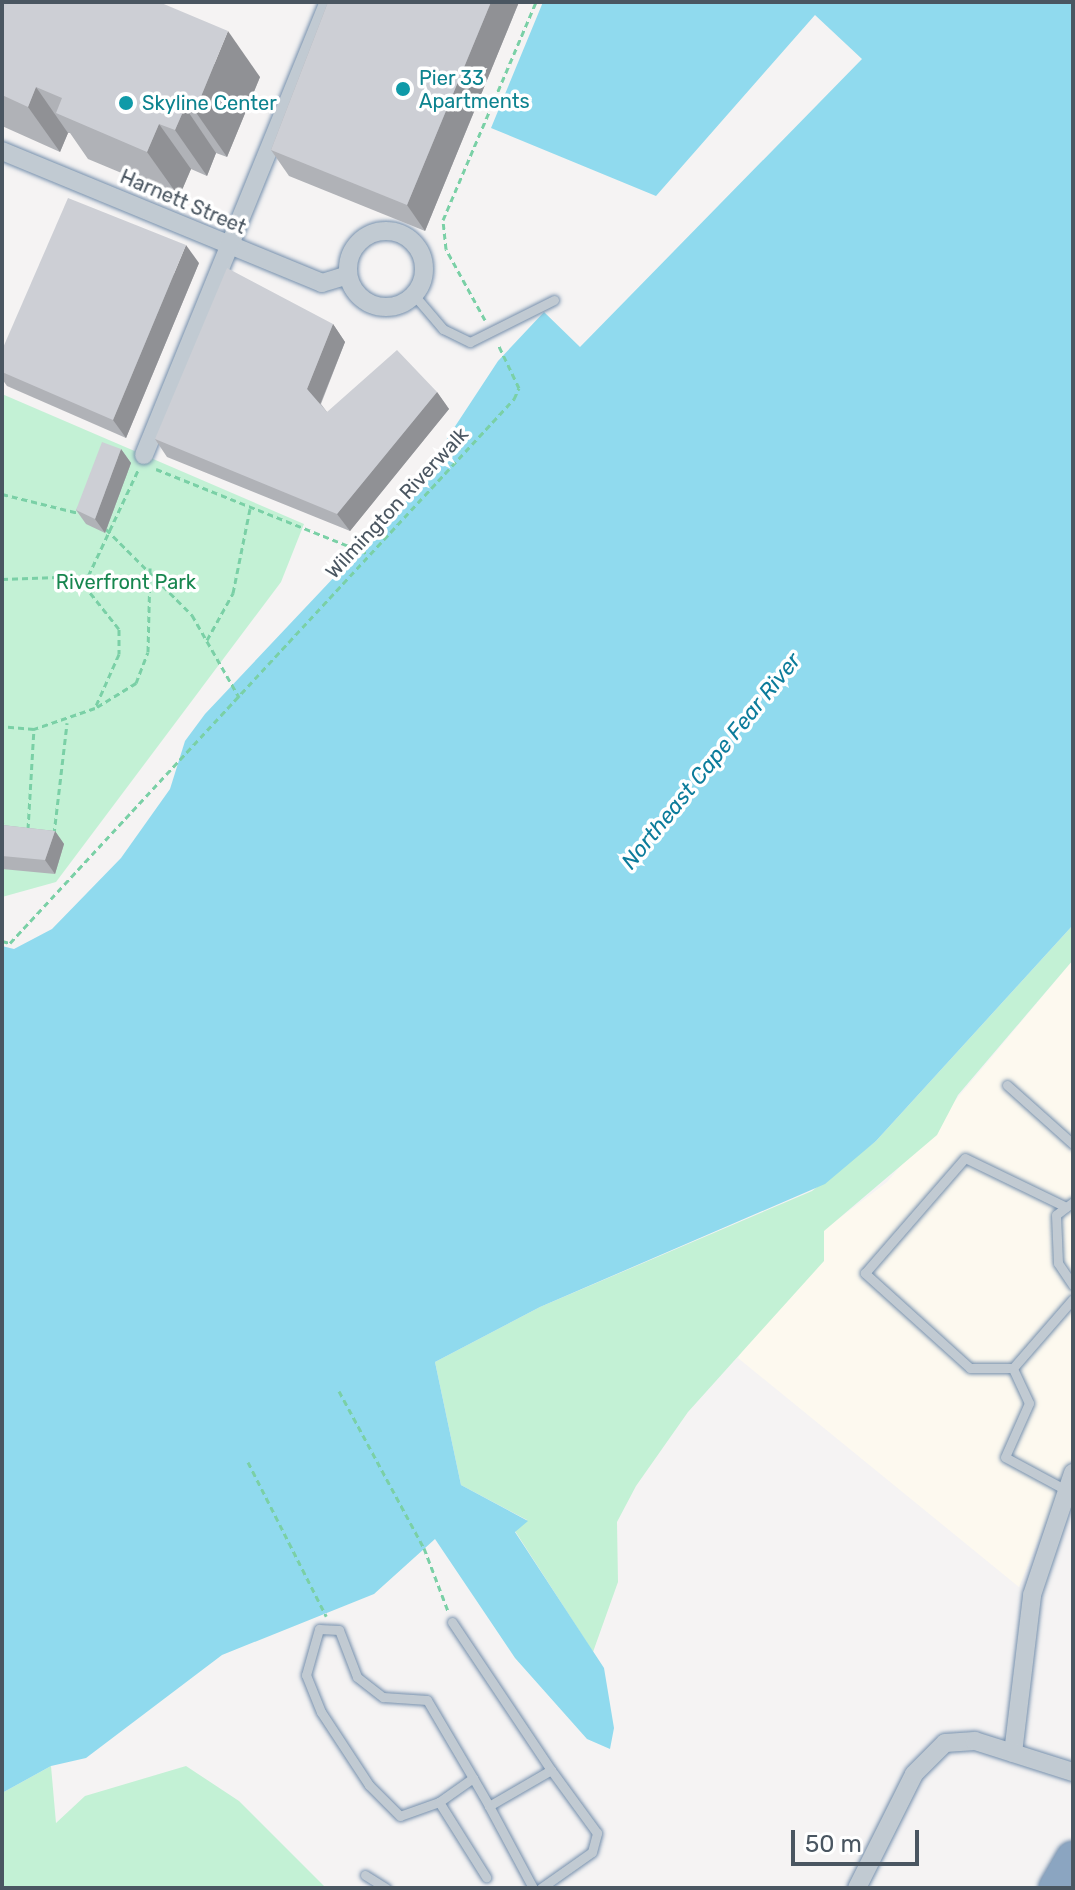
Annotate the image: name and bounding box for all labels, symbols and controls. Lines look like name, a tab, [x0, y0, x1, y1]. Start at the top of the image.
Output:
place label: Pier 33 Apartments	[419, 66, 530, 113]
marker: Pier 33 Apartments	[394, 80, 412, 98]
place label: Skyline Center	[142, 91, 277, 115]
marker: Skyline Center	[117, 94, 135, 112]
street label: Harnett Street	[116, 165, 250, 239]
street label: Wilmington Riverwalk	[321, 422, 473, 584]
park label: Riverfront Park	[56, 570, 196, 594]
water label: Northeast Cape Fear River	[616, 647, 806, 875]
scale bar	[795, 1814, 923, 1864]
text: 50 m	[805, 1830, 862, 1858]

